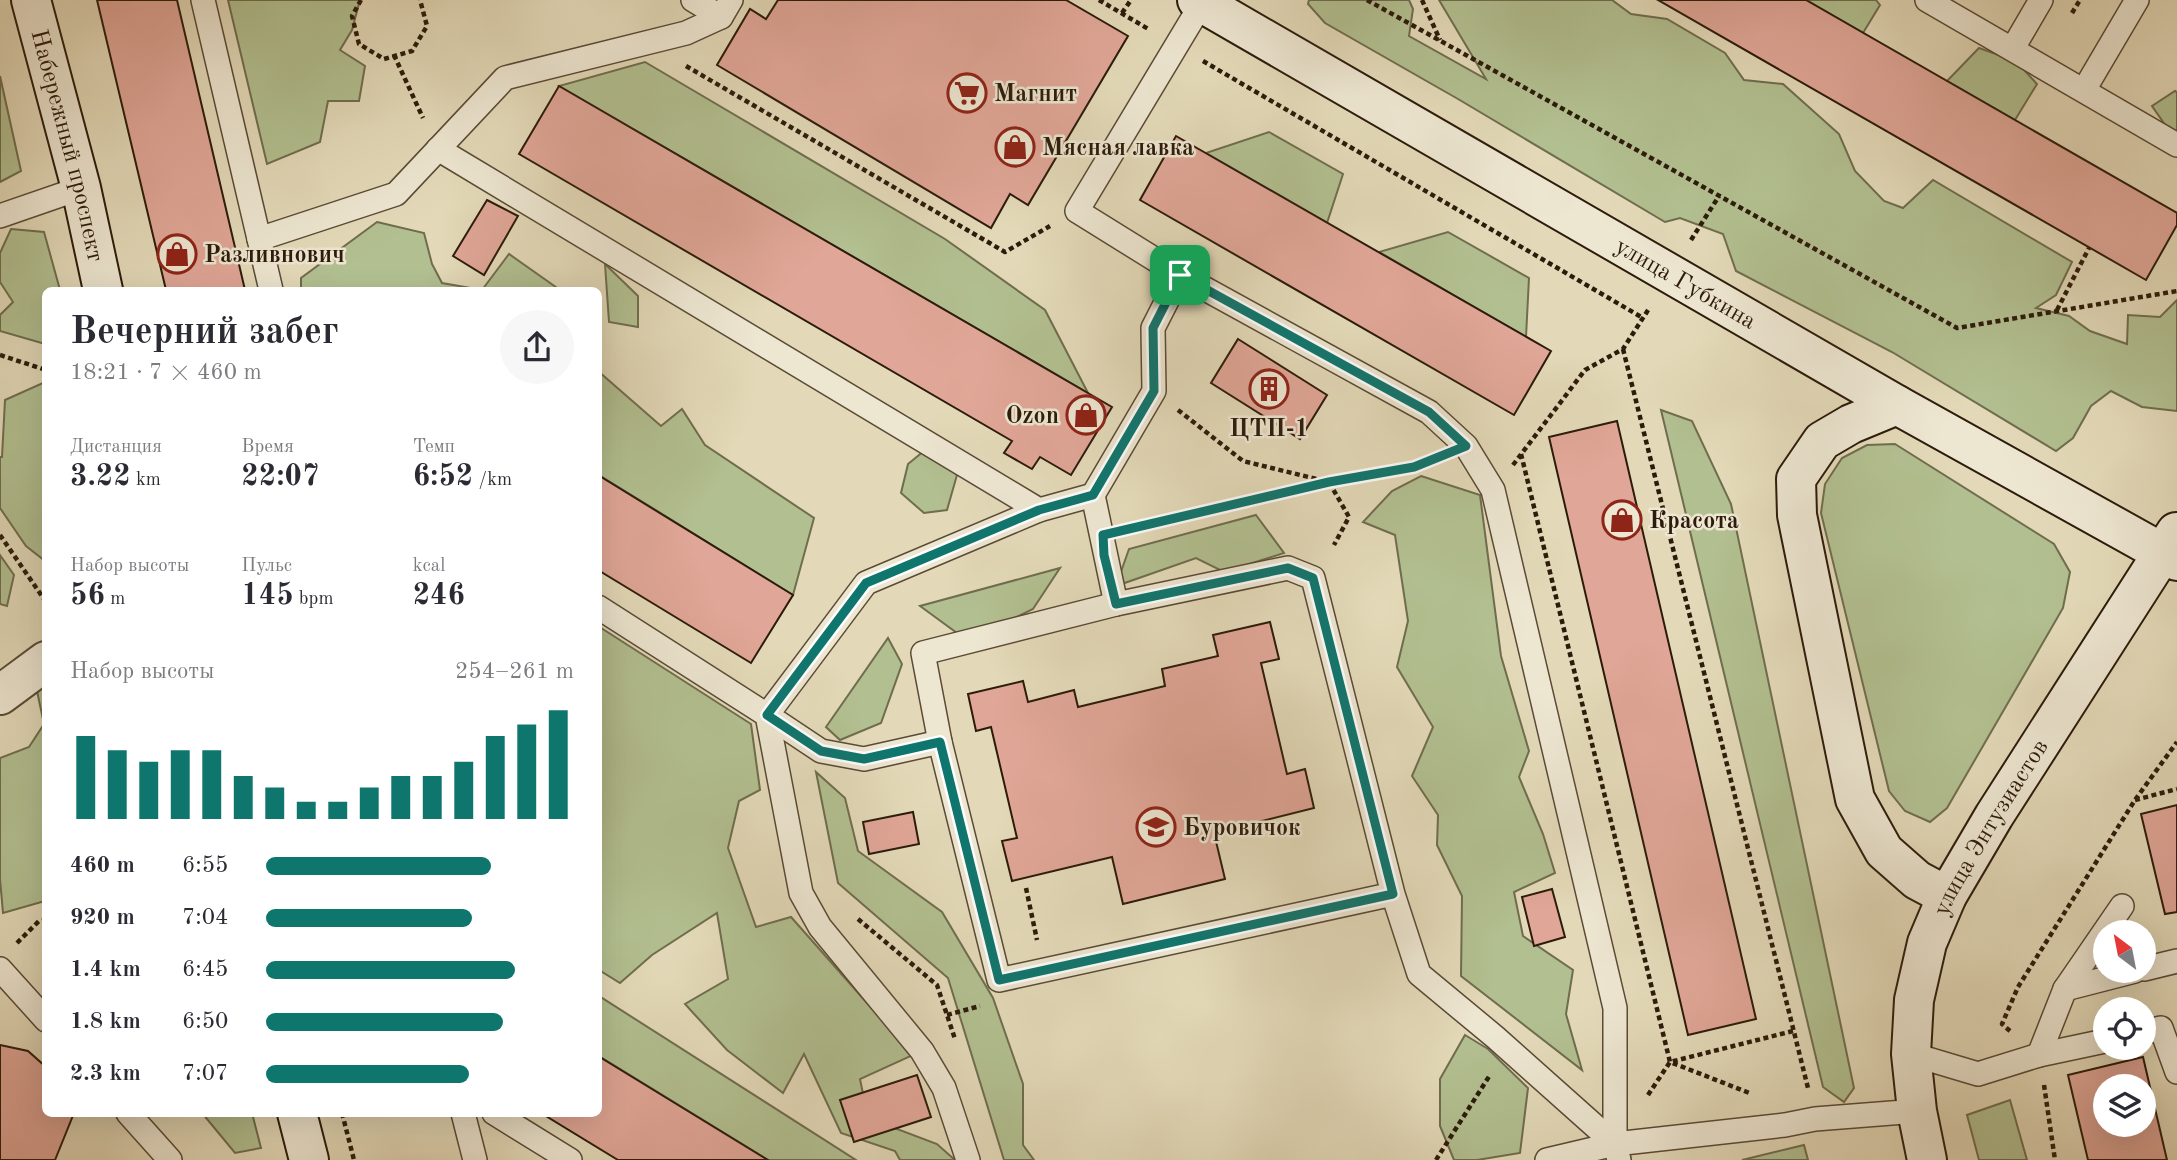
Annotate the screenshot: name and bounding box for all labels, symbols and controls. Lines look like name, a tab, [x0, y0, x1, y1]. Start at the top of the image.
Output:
street label: Набережный проспект	[25, 27, 107, 264]
supermarket icon: Магнит	[946, 72, 988, 114]
place label: Магнит	[994, 83, 1077, 107]
shop icon: Мясная лавка	[994, 126, 1036, 168]
place label: Мясная лавка	[1042, 137, 1194, 161]
shop icon: Разливнович	[156, 233, 198, 275]
street label: улица Губкина	[1610, 235, 1760, 335]
place label: Разливнович	[204, 244, 345, 268]
pin	[1150, 245, 1210, 305]
icon: arrive	[1161, 256, 1199, 294]
button: share	[500, 310, 574, 384]
text: Вечерний забег	[70, 314, 339, 352]
text: 18:21 · 7 × 460 m	[70, 361, 262, 384]
building icon: ЦТП-1	[1248, 368, 1290, 410]
shop icon: Ozon	[1065, 394, 1107, 436]
place label: Ozon	[1005, 405, 1059, 429]
place label: ЦТП-1	[1229, 418, 1309, 442]
text: Дистанция	[70, 438, 162, 457]
text: Время	[241, 438, 294, 457]
text: Темп	[413, 438, 455, 457]
text: 3.22	[70, 462, 131, 492]
text: 22:07	[241, 462, 319, 492]
text: 6:52	[413, 462, 473, 492]
text: km	[131, 471, 161, 490]
text: /km	[473, 471, 512, 490]
shop icon: Красота	[1601, 499, 1643, 541]
place label: Красота	[1649, 510, 1739, 534]
text: Набор высоты	[70, 557, 189, 576]
text: Пульс	[241, 557, 292, 576]
text: kcal	[413, 557, 445, 576]
text: 56	[70, 581, 105, 611]
text: 145	[241, 581, 294, 611]
text: 246	[413, 581, 465, 611]
text: m	[105, 590, 125, 609]
text: bpm	[294, 590, 334, 609]
text: Набор высоты	[70, 660, 214, 683]
text: 254–261 m	[455, 660, 574, 683]
street label: улица Энтузиастов	[1930, 736, 2054, 919]
school or university icon: Буровичок	[1135, 806, 1177, 848]
place label: Буровичок	[1183, 817, 1301, 841]
text: 460 m	[70, 854, 135, 877]
text: 6:55	[182, 854, 228, 877]
text: 920 m	[70, 906, 135, 929]
text: 7:04	[182, 906, 228, 929]
north arrow	[2093, 920, 2156, 984]
map controls	[2093, 920, 2156, 1137]
text: 1.4 km	[70, 958, 141, 981]
text: 6:45	[182, 958, 228, 981]
button: locate	[2093, 997, 2156, 1060]
text: 1.8 km	[70, 1010, 141, 1033]
text: 6:50	[182, 1010, 228, 1033]
text: 2.3 km	[70, 1062, 141, 1085]
text: 7:07	[182, 1062, 228, 1085]
button: layers	[2093, 1074, 2156, 1137]

